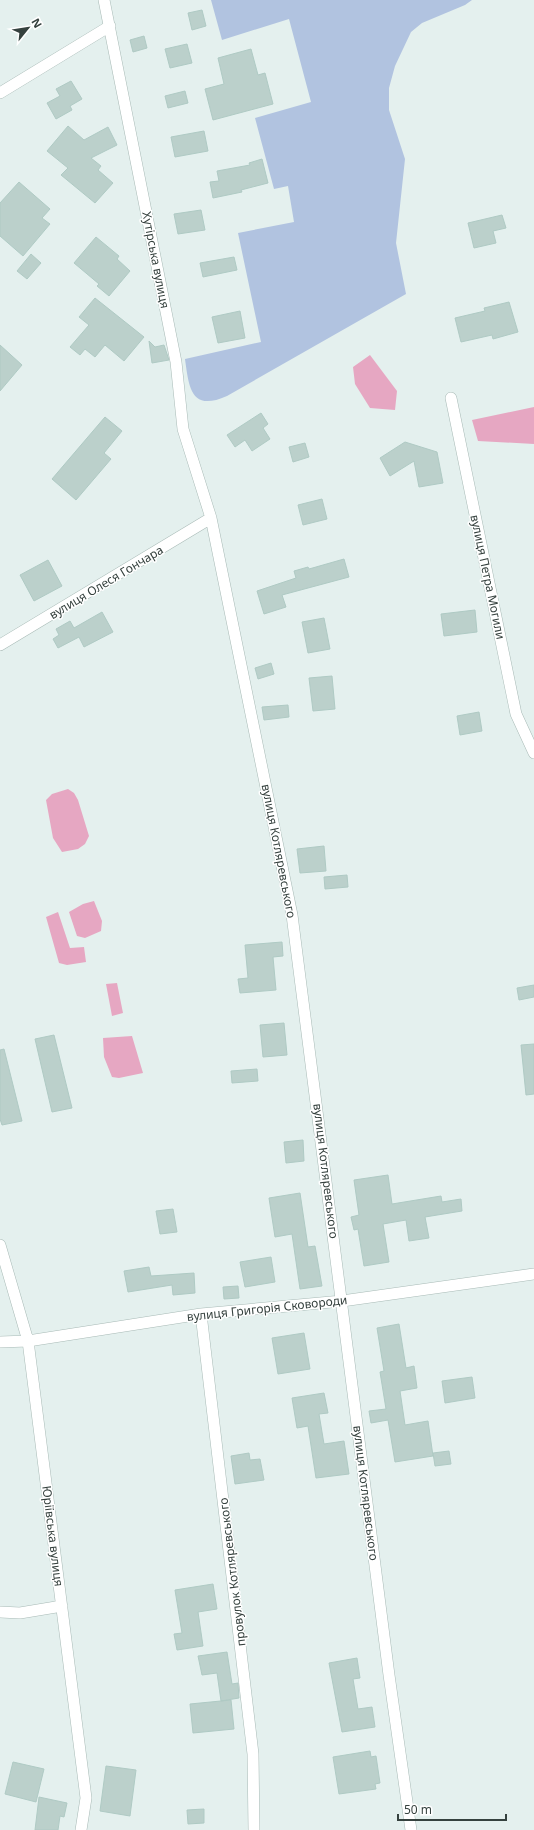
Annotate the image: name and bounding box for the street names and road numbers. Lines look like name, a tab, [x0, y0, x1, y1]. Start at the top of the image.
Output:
street label: Хутірська вулиця	[138, 210, 174, 310]
street label: вулиця Петра Могили	[466, 513, 510, 641]
street label: вулиця Олеся Гончара	[46, 541, 166, 623]
street label: вулиця Котляревського	[258, 783, 300, 919]
street label: вулиця Котляревського	[309, 1102, 343, 1240]
street label: вулиця Григорія Сковороди	[186, 1291, 348, 1325]
street label: вулиця Котляревського	[349, 1424, 383, 1562]
street label: Юріївська вулиця	[38, 1485, 68, 1587]
street label: провулок Котляревського	[214, 1497, 250, 1647]

